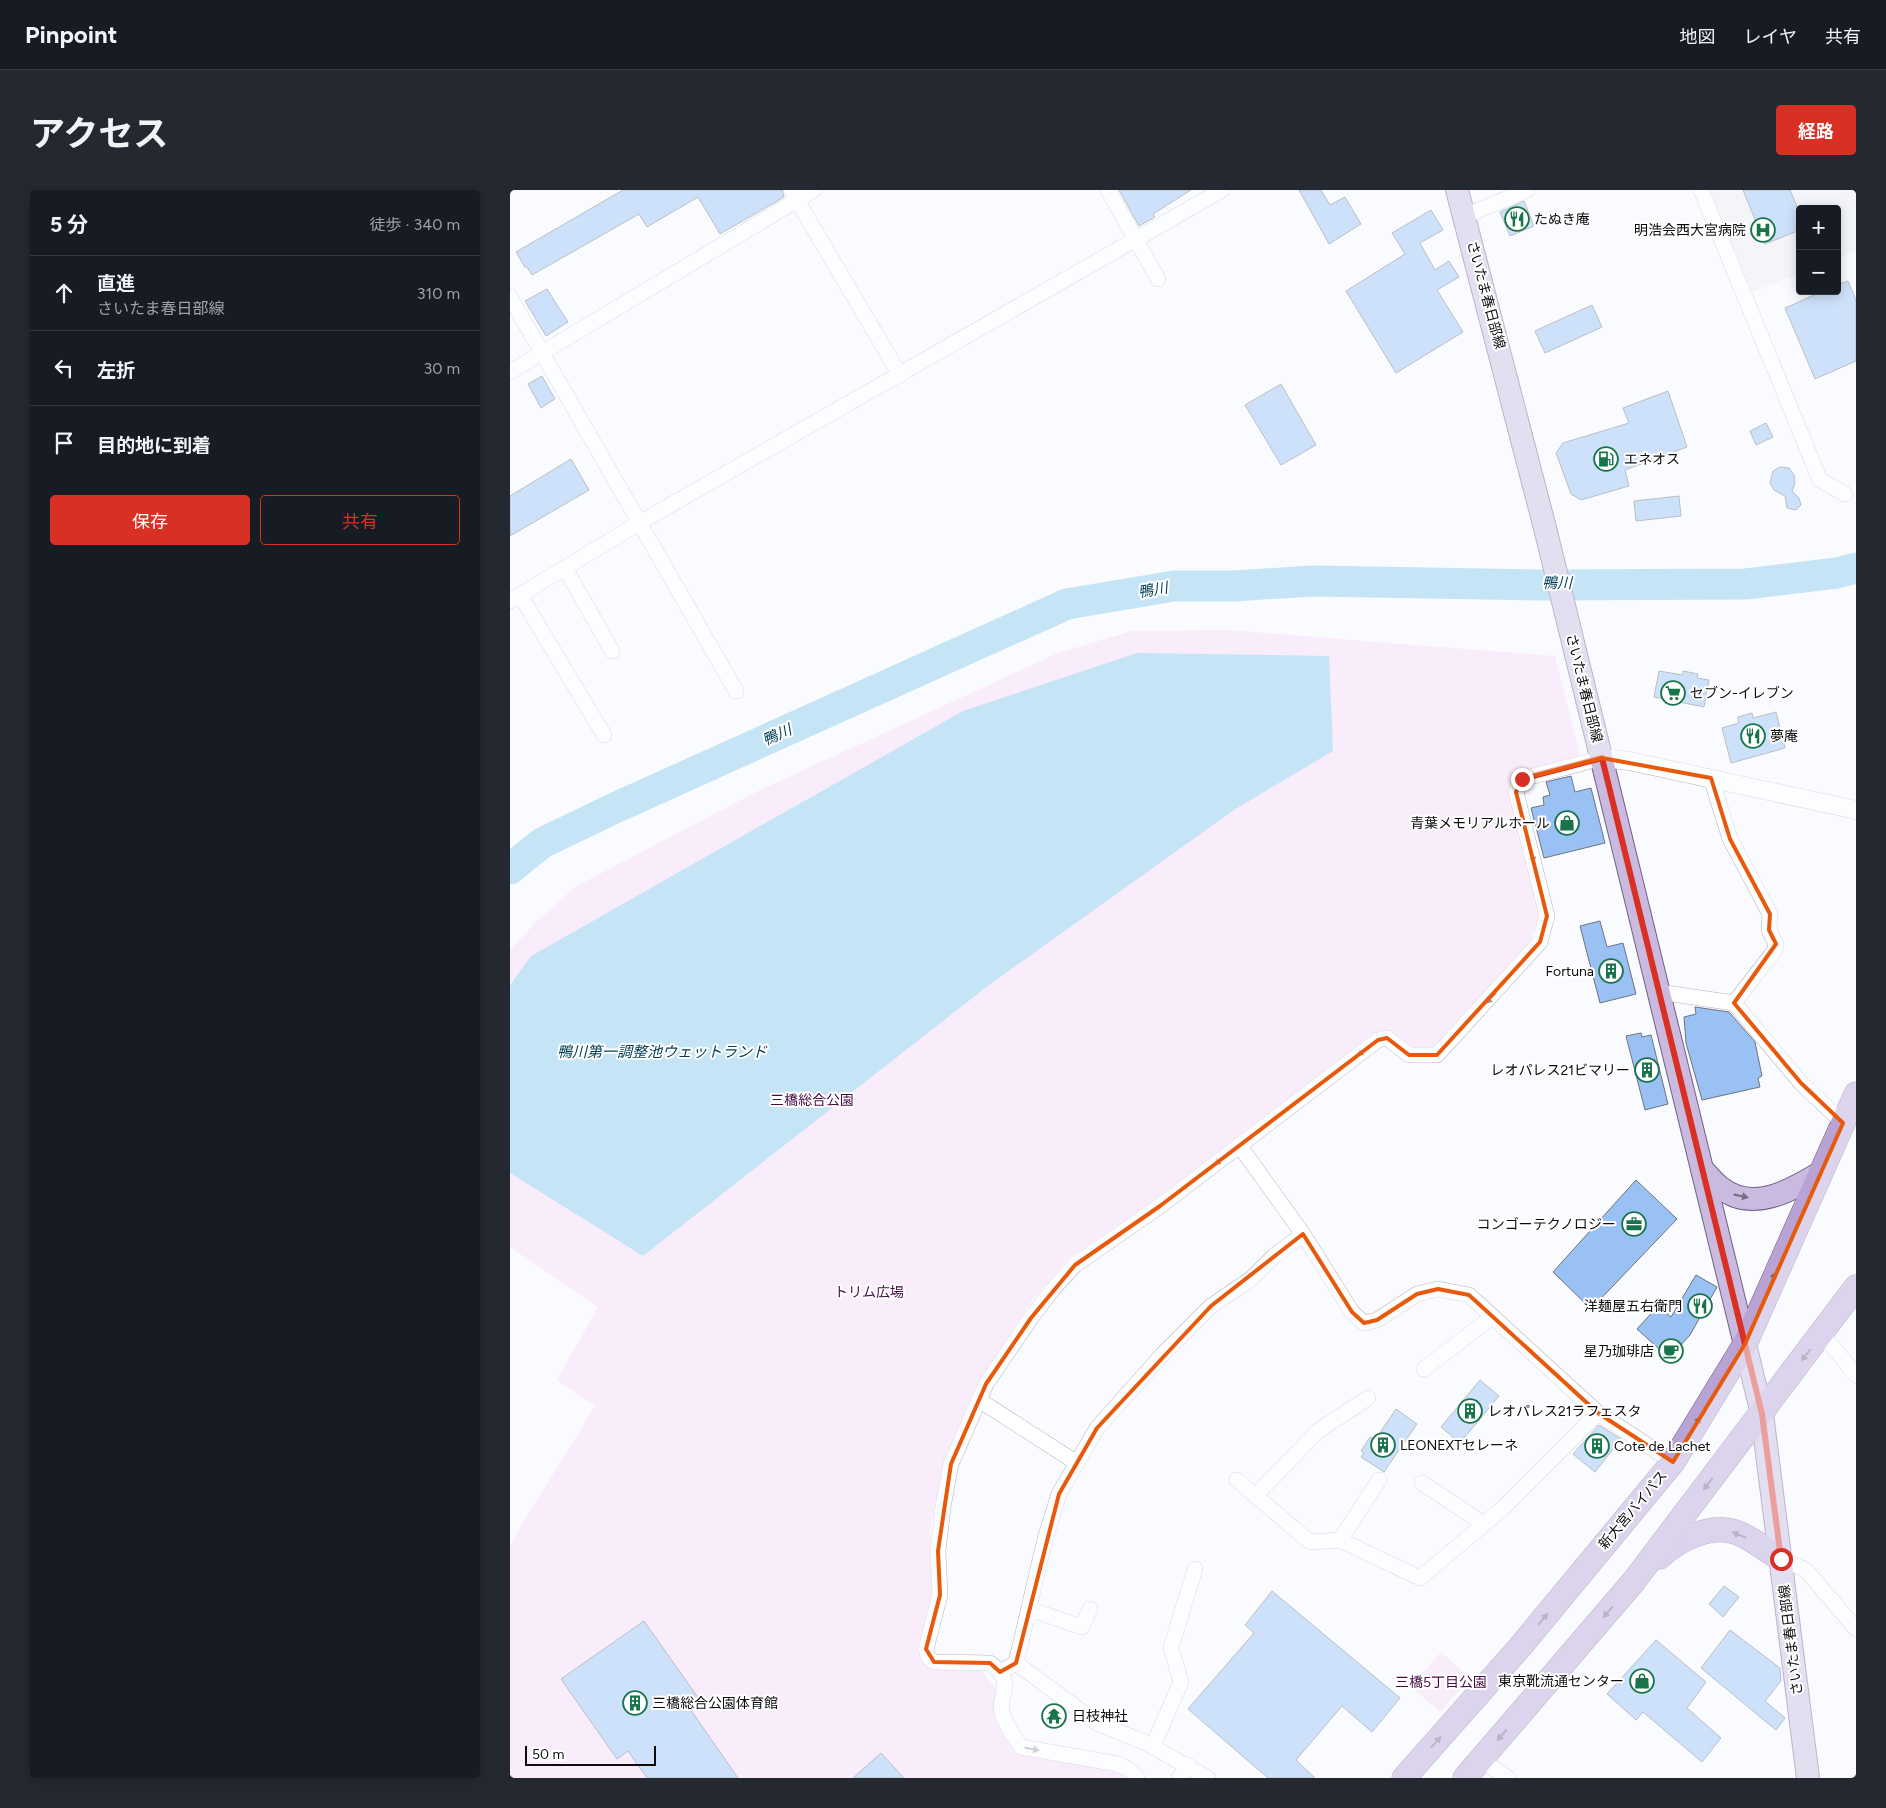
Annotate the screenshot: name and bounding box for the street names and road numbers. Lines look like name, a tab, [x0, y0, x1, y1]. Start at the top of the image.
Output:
street label: さいたま春日部線	[1463, 239, 1509, 351]
street label: さいたま春日部線	[1562, 632, 1606, 744]
street label: 新大宮バイパス	[1595, 1467, 1671, 1553]
street label: さいたま春日部線	[1776, 1584, 1806, 1696]

